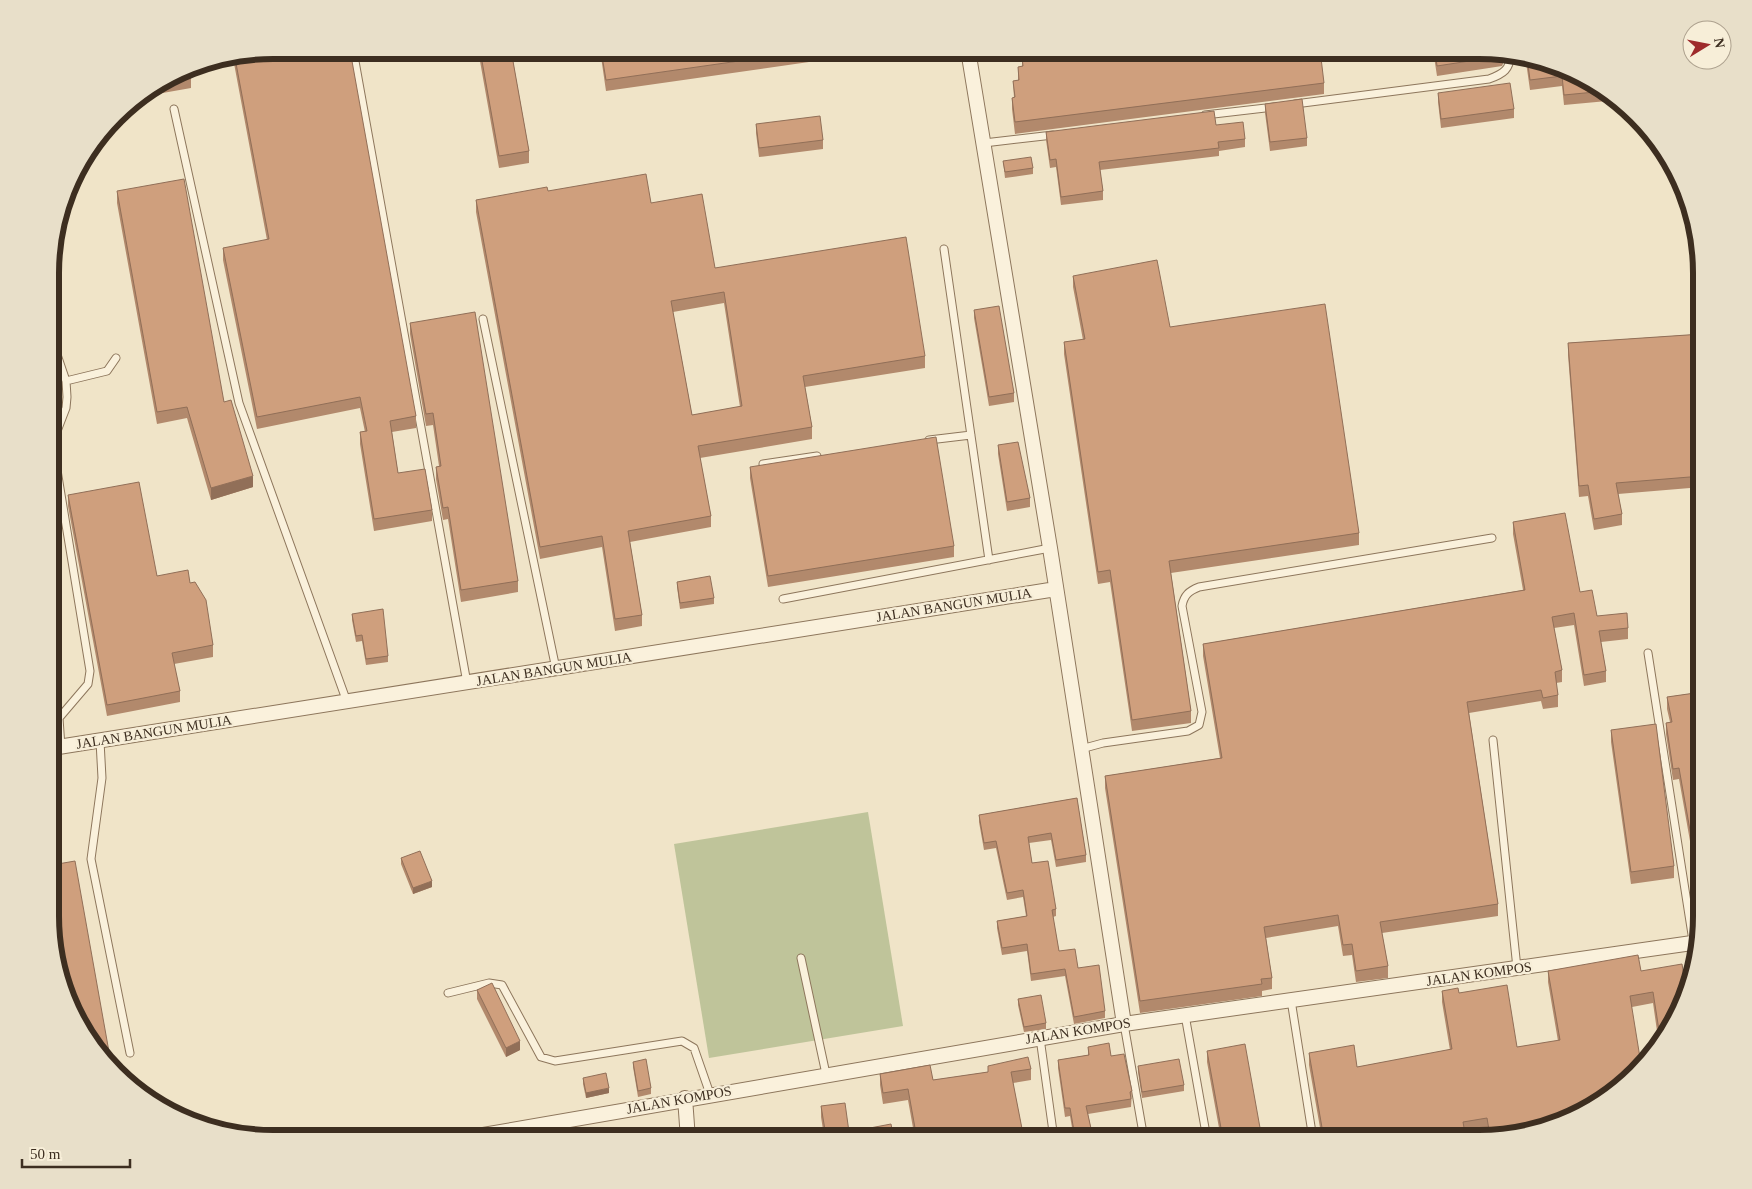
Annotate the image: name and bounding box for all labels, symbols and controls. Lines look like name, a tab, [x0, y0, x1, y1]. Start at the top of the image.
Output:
north arrow	[1682, 20, 1732, 70]
text: N	[1711, 37, 1728, 49]
street label: JALAN BANGUN MULIA	[875, 585, 1034, 625]
street label: JALAN BANGUN MULIA	[475, 649, 634, 689]
street label: JALAN BANGUN MULIA	[75, 712, 234, 752]
street label: JALAN KOMPOS	[1425, 959, 1533, 989]
street label: JALAN KOMPOS	[1024, 1015, 1132, 1047]
street label: JALAN KOMPOS	[625, 1083, 733, 1117]
scale bar	[22, 1136, 130, 1168]
text: 50 m	[30, 1146, 61, 1162]

